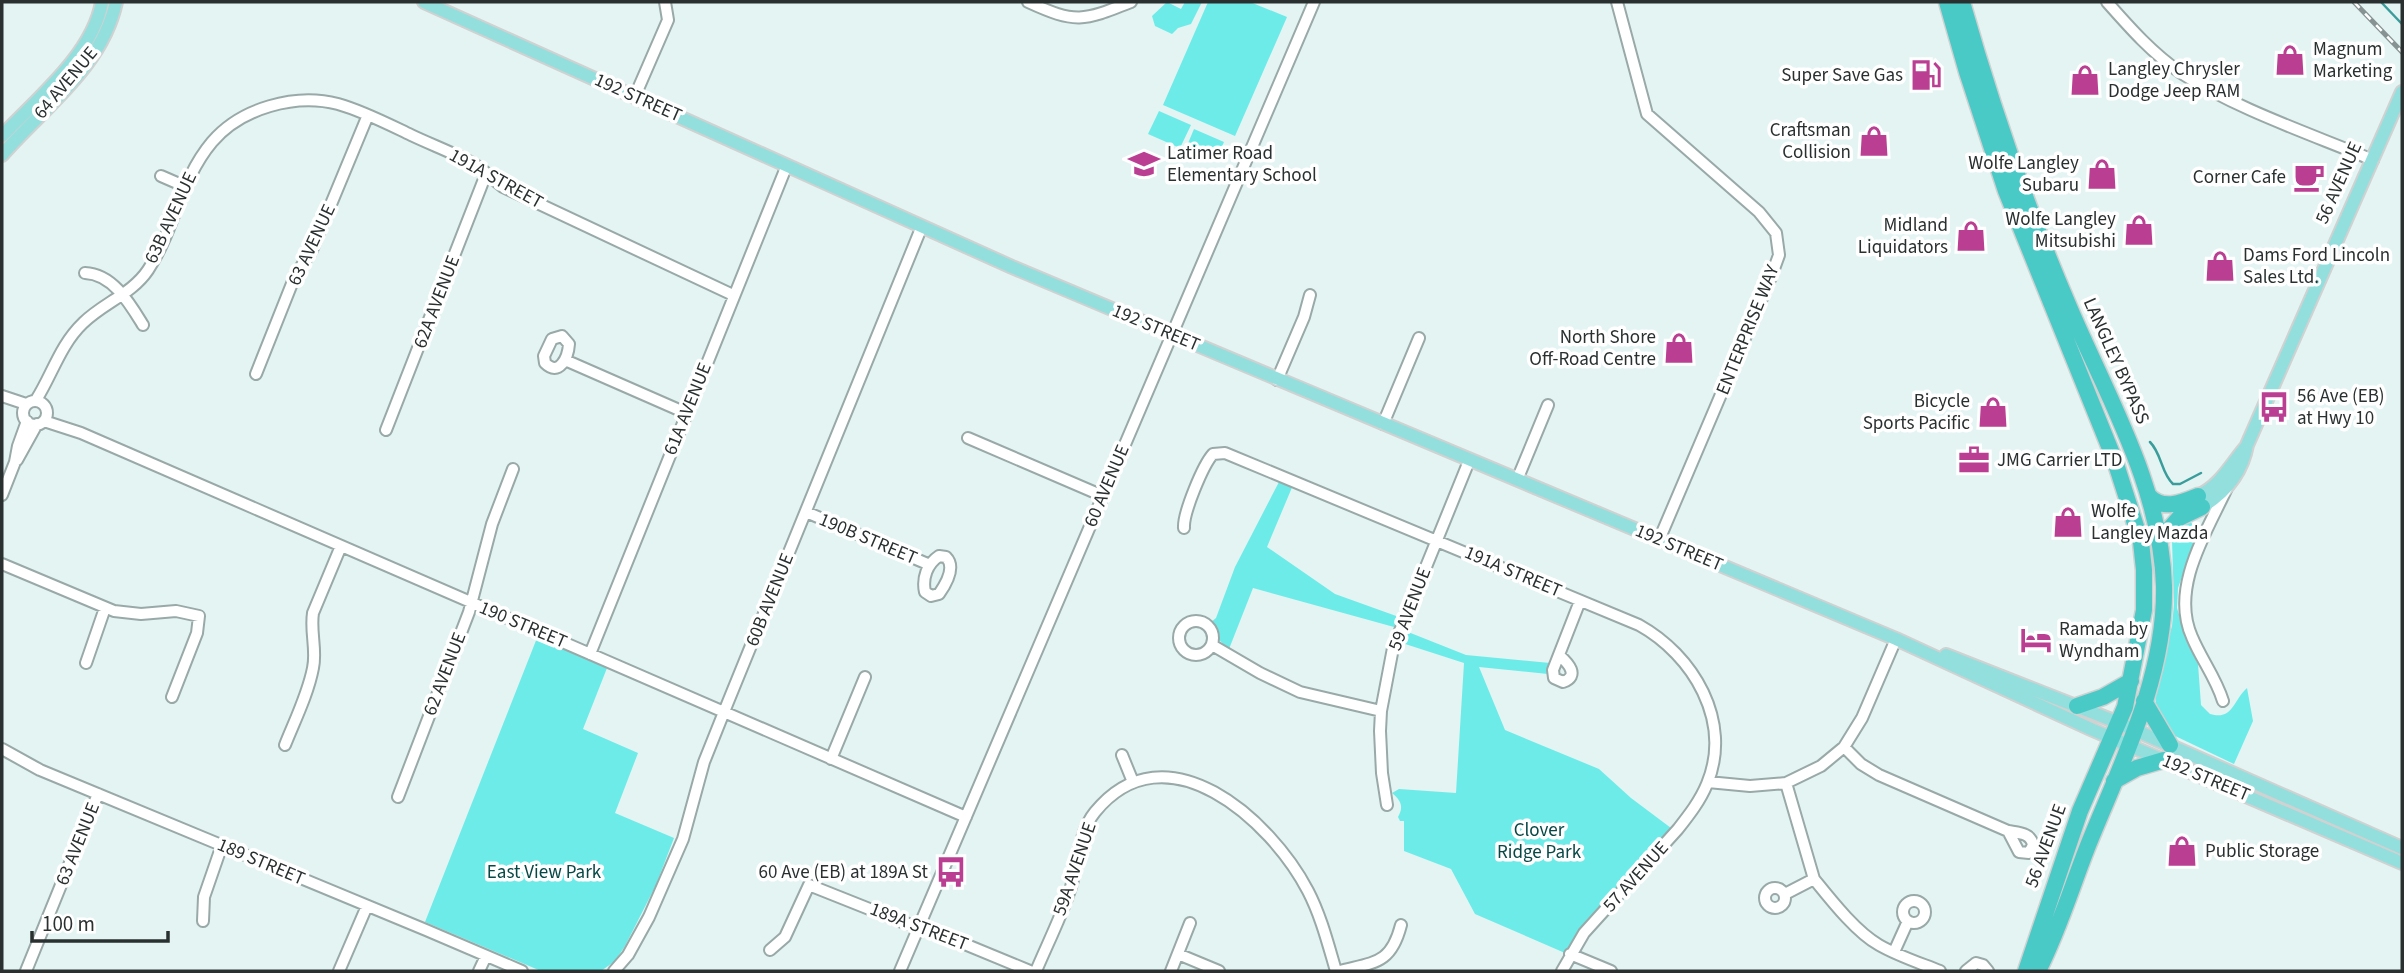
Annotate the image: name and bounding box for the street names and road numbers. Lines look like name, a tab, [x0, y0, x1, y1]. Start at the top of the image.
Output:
street label: 64 AVENUE	[28, 41, 104, 125]
street label: 192 STREET	[590, 67, 686, 129]
street label: 56 AVENUE	[2309, 138, 2369, 228]
street label: 191A STREET	[444, 142, 548, 216]
street label: 63B AVENUE	[138, 168, 204, 268]
street label: 63 AVENUE	[281, 200, 343, 290]
street label: 62A AVENUE	[407, 252, 467, 352]
street label: ENTERPRISE WAY	[1710, 260, 1787, 399]
street label: LANGLEY BYPASS	[2076, 293, 2156, 429]
street label: 192 STREET	[1108, 297, 1204, 359]
street label: 61A AVENUE	[657, 359, 719, 459]
street label: 60 AVENUE	[1078, 441, 1136, 531]
street label: 190B STREET	[815, 506, 921, 572]
street label: 192 STREET	[1631, 517, 1727, 579]
street label: 191A STREET	[1460, 539, 1566, 605]
street label: 60B AVENUE	[739, 549, 801, 651]
street label: 59 AVENUE	[1382, 564, 1438, 654]
street label: 190 STREET	[475, 594, 571, 656]
street label: 62 AVENUE	[417, 629, 473, 719]
street label: 192 STREET	[2158, 747, 2254, 809]
street label: 63 AVENUE	[49, 799, 107, 889]
street label: 56 AVENUE	[2018, 800, 2074, 892]
street label: 59A AVENUE	[1046, 819, 1104, 919]
street label: 189 STREET	[213, 831, 309, 893]
street label: 57 AVENUE	[1597, 836, 1675, 918]
street label: 189A STREET	[866, 896, 972, 958]

